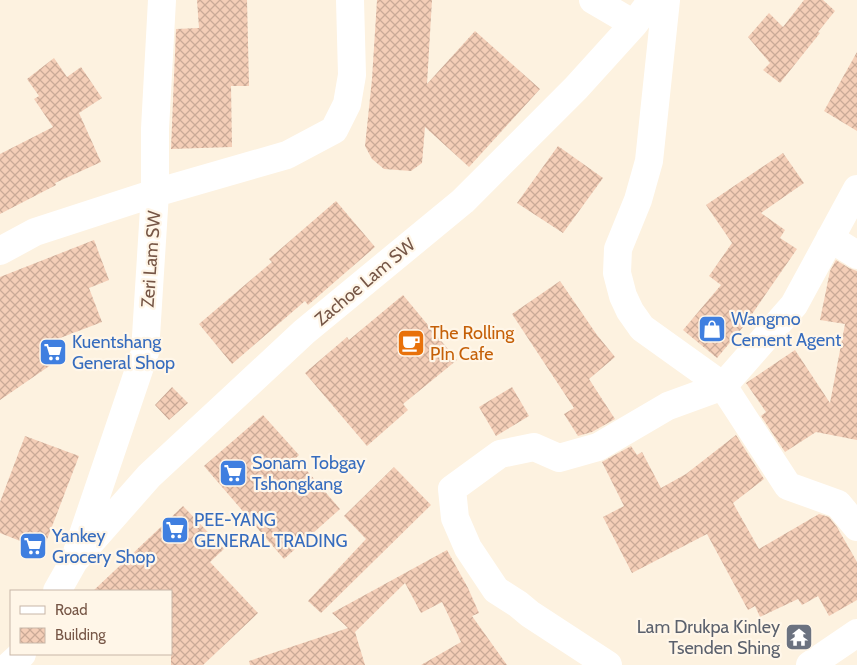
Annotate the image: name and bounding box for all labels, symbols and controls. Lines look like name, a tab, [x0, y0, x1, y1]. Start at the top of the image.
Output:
street label: Zeri Lam SW	[137, 210, 165, 308]
street label: Zachoe Lam SW	[310, 234, 420, 330]
place label: Wangmo Cement Agent	[731, 308, 841, 351]
shop icon: Wangmo Cement Agent	[697, 314, 727, 344]
place label: The Rolling PIn Cafe	[430, 322, 515, 365]
cafe icon: The Rolling PIn Cafe	[396, 328, 426, 358]
place label: Kuentshang General Shop	[72, 331, 175, 374]
supermarket icon: Kuentshang General Shop	[38, 337, 68, 367]
place label: Sonam Tobgay Tshongkang	[252, 452, 365, 495]
supermarket icon: Sonam Tobgay Tshongkang	[218, 458, 248, 488]
place label: PEE-YANG GENERAL TRADING	[194, 509, 348, 552]
supermarket icon: PEE-YANG GENERAL TRADING	[160, 515, 190, 545]
place label: Yankey Grocery Shop	[51, 525, 156, 568]
supermarket icon: Yankey Grocery Shop	[18, 531, 48, 561]
legend	[10, 590, 172, 655]
text: Road	[55, 601, 88, 619]
place label: Lam Drukpa Kinley Tsenden Shing	[637, 616, 781, 659]
temple icon: Lam Drukpa Kinley Tsenden Shing	[784, 622, 814, 652]
text: Building	[55, 626, 106, 644]

